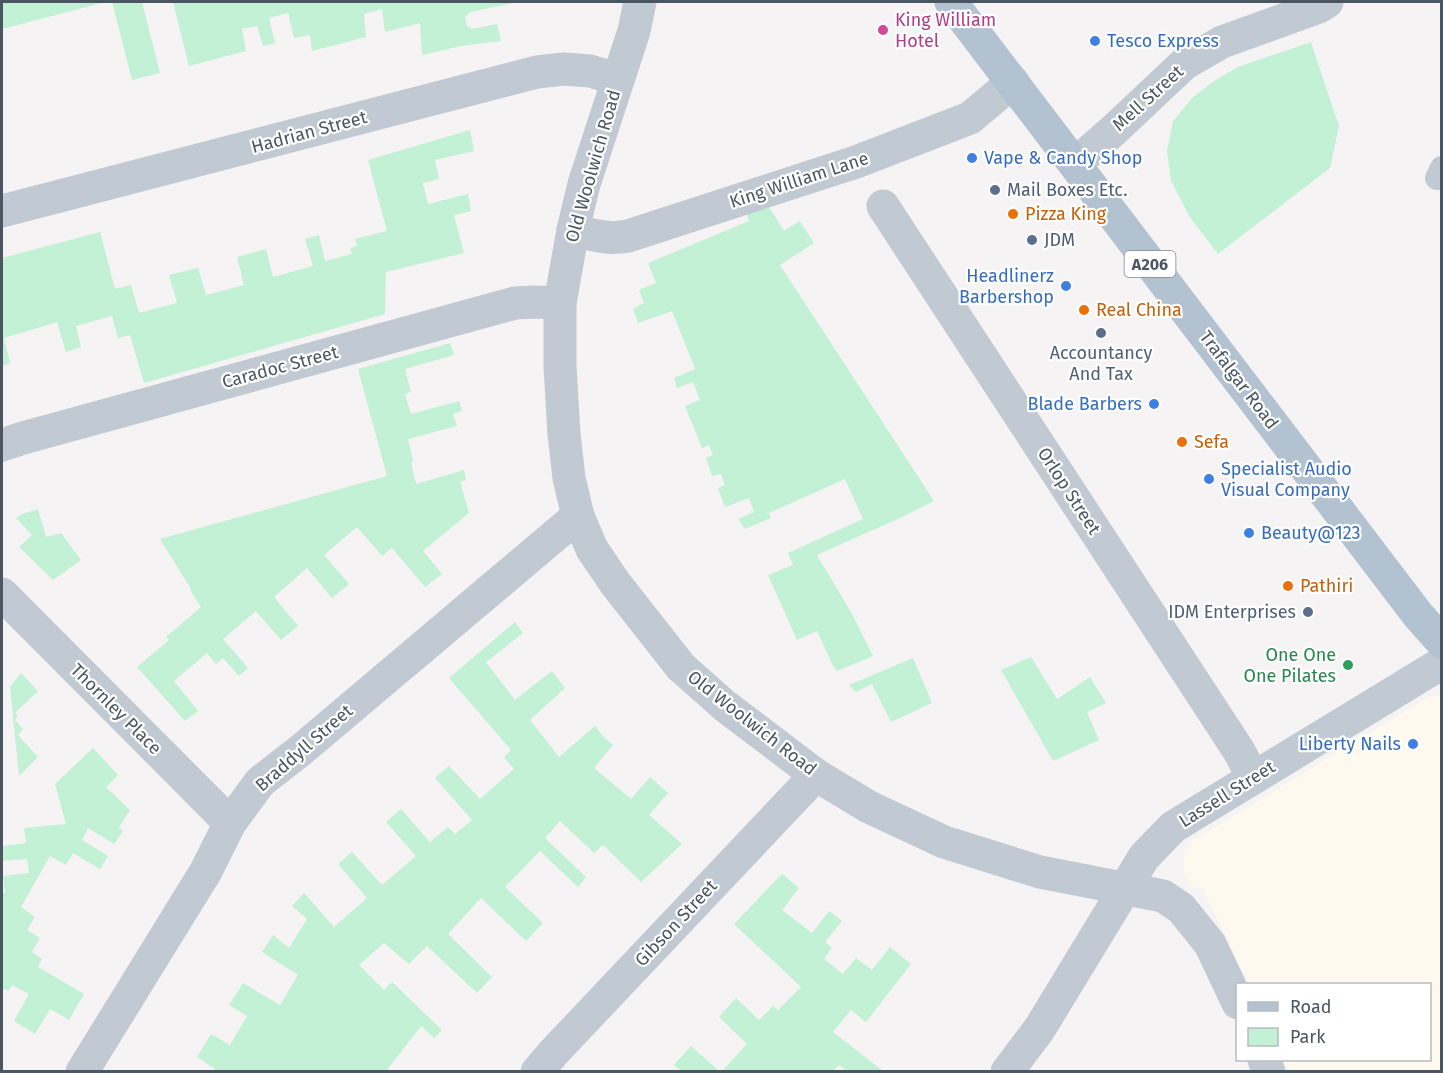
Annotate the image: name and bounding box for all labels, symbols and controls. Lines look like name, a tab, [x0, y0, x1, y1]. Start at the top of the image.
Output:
place label: King William Hotel	[895, 9, 996, 52]
marker: King William Hotel	[876, 23, 890, 37]
place label: Tesco Express	[1107, 30, 1219, 52]
marker: Tesco Express	[1088, 34, 1102, 48]
street label: Mell Street	[1108, 60, 1188, 136]
street label: Old Woolwich Road	[561, 87, 625, 245]
street label: Hadrian Street	[249, 106, 370, 158]
street label: King William Lane	[727, 147, 871, 213]
place label: Vape & Candy Shop	[984, 147, 1142, 169]
marker: Vape & Candy Shop	[965, 151, 979, 165]
place label: Mail Boxes Etc.	[1007, 179, 1127, 201]
marker: Mail Boxes Etc.	[988, 183, 1002, 197]
place label: Pizza King	[1025, 203, 1107, 225]
marker: Pizza King	[1006, 207, 1020, 221]
place label: JDM	[1044, 229, 1075, 251]
marker: JDM	[1025, 233, 1039, 247]
road number: A206	[1124, 251, 1176, 277]
place label: Headlinerz Barbershop	[959, 265, 1054, 308]
marker: Headlinerz Barbershop	[1059, 279, 1073, 293]
place label: Real China	[1096, 299, 1182, 321]
marker: Real China	[1077, 303, 1091, 317]
marker: Accountancy And Tax	[1094, 326, 1108, 340]
street label: Trafalgar Road	[1195, 326, 1283, 434]
street label: Caradoc Street	[220, 341, 341, 393]
place label: Accountancy And Tax	[1050, 342, 1152, 385]
place label: Blade Barbers	[1027, 393, 1142, 415]
marker: Blade Barbers	[1147, 397, 1161, 411]
place label: Sefa	[1194, 431, 1229, 453]
marker: Sefa	[1175, 435, 1189, 449]
street label: Orlop Street	[1033, 443, 1106, 539]
place label: Specialist Audio Visual Company	[1221, 458, 1352, 501]
marker: Specialist Audio Visual Company	[1202, 472, 1216, 486]
place label: Beauty@123	[1261, 522, 1361, 544]
marker: Beauty@123	[1242, 526, 1256, 540]
place label: Pathiri	[1300, 575, 1353, 597]
marker: Pathiri	[1281, 579, 1295, 593]
place label: IDM Enterprises	[1168, 601, 1296, 623]
marker: IDM Enterprises	[1301, 605, 1315, 619]
place label: One One One Pilates	[1243, 644, 1336, 687]
marker: One One One Pilates	[1341, 658, 1355, 672]
street label: Thornley Place	[66, 659, 166, 759]
street label: Old Woolwich Road	[683, 666, 821, 780]
street label: Braddyll Street	[251, 699, 357, 796]
place label: Liberty Nails	[1299, 733, 1401, 755]
marker: Liberty Nails	[1406, 737, 1420, 751]
street label: Lassell Street	[1175, 756, 1279, 832]
street label: Gibson Street	[630, 875, 722, 971]
legend	[1236, 983, 1431, 1061]
text: Road	[1290, 996, 1332, 1018]
text: Park	[1290, 1026, 1326, 1048]

